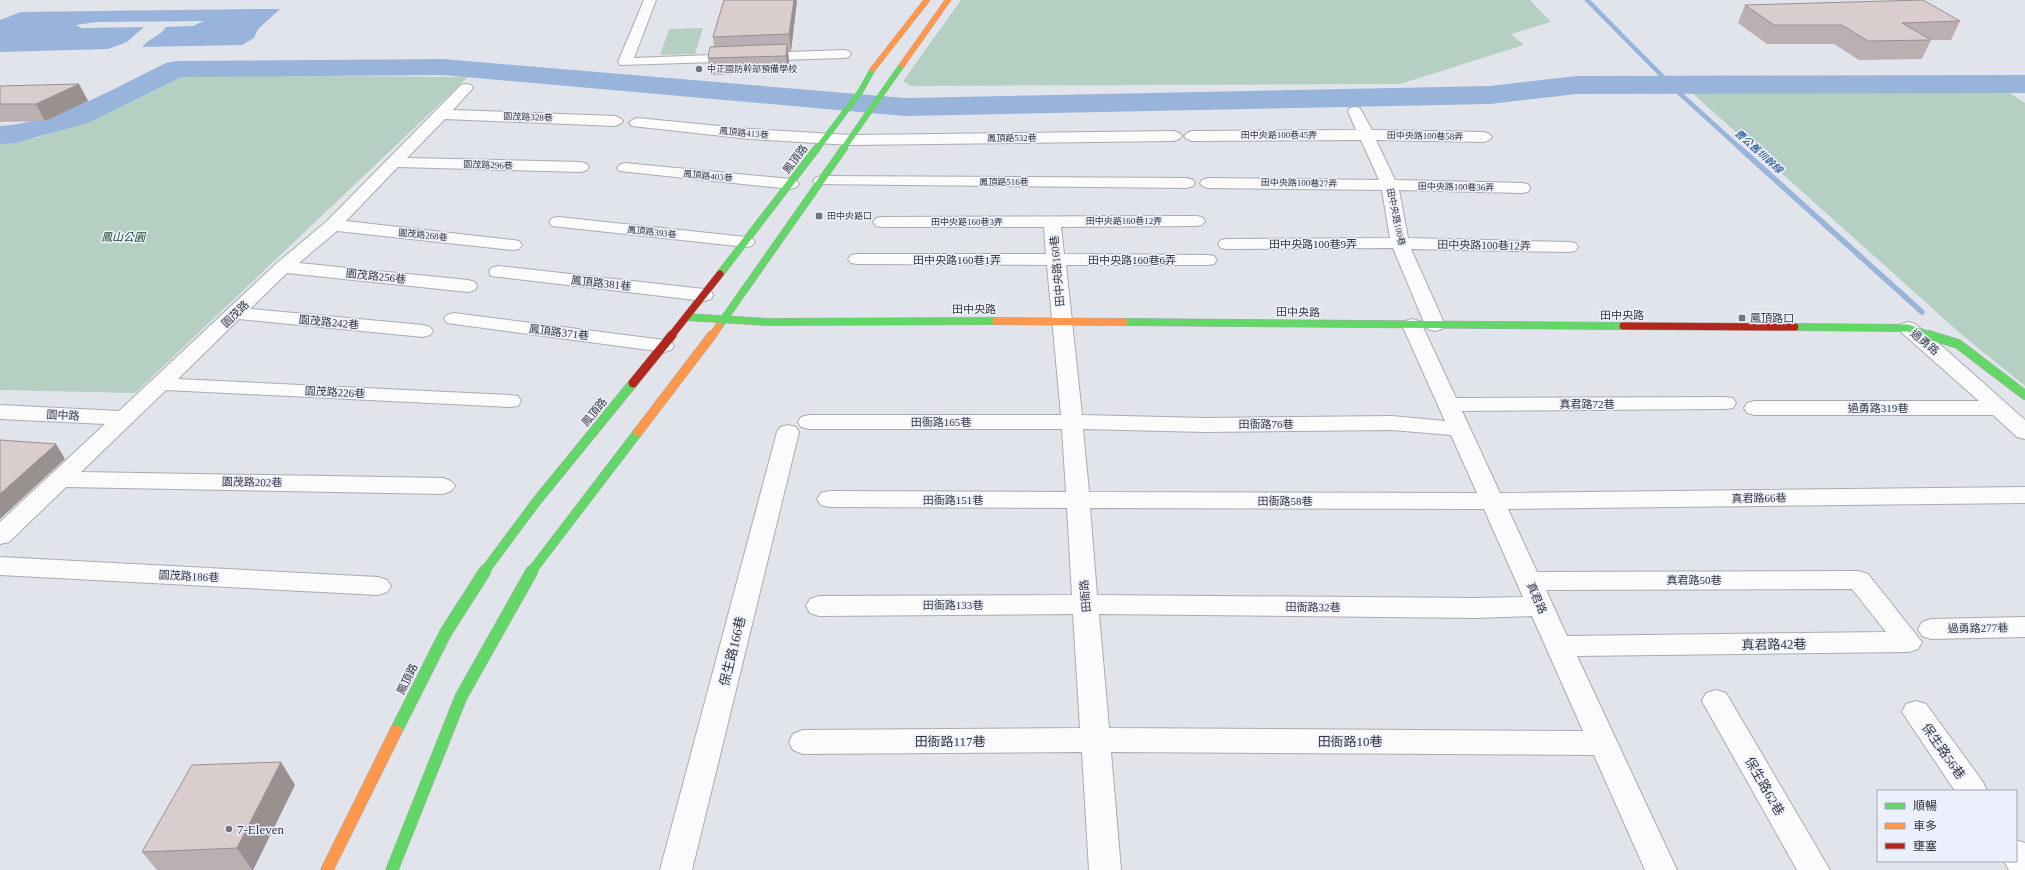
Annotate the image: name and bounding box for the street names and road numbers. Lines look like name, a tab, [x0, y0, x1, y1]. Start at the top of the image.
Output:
street label: 園茂路328巷	[503, 111, 553, 123]
street label: 鳳頂路413巷	[719, 126, 769, 140]
street label: 田中央路100巷45弄	[1241, 130, 1317, 140]
street label: 田中央路100巷58弄	[1387, 130, 1463, 142]
street label: 鳳頂路532巷	[987, 133, 1037, 143]
street label: 鳳頂路	[780, 142, 810, 176]
street label: 園茂路296巷	[463, 159, 513, 171]
street label: 鳳頂路403巷	[683, 169, 733, 183]
street label: 鳳頂路516巷	[979, 177, 1029, 187]
street label: 田中央路100巷27弄	[1261, 177, 1337, 189]
street label: 田中央路100巷36弄	[1418, 181, 1494, 193]
street label: 田中央路100巷	[1385, 187, 1407, 247]
street label: 田中央路160巷12弄	[1086, 216, 1162, 226]
street label: 田中央路160巷3弄	[931, 217, 1003, 227]
street label: 鳳頂路393巷	[627, 224, 677, 240]
street label: 園茂路268巷	[398, 227, 448, 243]
street label: 田中央路160巷	[1048, 235, 1066, 307]
street label: 田中央路100巷9弄	[1269, 238, 1357, 250]
street label: 田中央路100巷12弄	[1437, 238, 1531, 252]
street label: 田中央路160巷1弄	[913, 254, 1001, 266]
street label: 田中央路160巷6弄	[1088, 254, 1176, 266]
street label: 園茂路256巷	[345, 267, 407, 285]
street label: 鳳頂路381巷	[570, 274, 632, 292]
street label: 園茂路	[219, 298, 251, 330]
street label: 田中央路	[952, 303, 996, 315]
street label: 田中央路	[1276, 306, 1320, 318]
street label: 田中央路	[1600, 309, 1644, 321]
street label: 園茂路242巷	[298, 313, 360, 331]
street label: 鳳頂路371巷	[528, 322, 590, 342]
street label: 過勇路	[1909, 327, 1941, 357]
street label: 園茂路226巷	[304, 384, 366, 400]
street label: 鳳頂路	[579, 395, 609, 429]
street label: 真君路72巷	[1560, 398, 1615, 410]
street label: 過勇路319巷	[1848, 402, 1908, 414]
street label: 園中路	[46, 408, 80, 422]
street label: 田衙路165巷	[911, 416, 971, 428]
street label: 田衙路76巷	[1239, 418, 1294, 430]
street label: 園茂路202巷	[222, 475, 282, 489]
street label: 真君路66巷	[1731, 492, 1787, 504]
street label: 田衙路151巷	[923, 494, 983, 506]
street label: 田衙路58巷	[1258, 495, 1313, 507]
street label: 園茂路186巷	[158, 568, 220, 584]
street label: 真君路50巷	[1667, 574, 1722, 586]
street label: 田衙路	[1078, 579, 1092, 613]
street label: 真君路	[1525, 580, 1549, 616]
street label: 田衙路133巷	[923, 599, 983, 611]
street label: 田衙路32巷	[1285, 601, 1341, 613]
street label: 保生路166巷	[717, 615, 748, 688]
street label: 過勇路277巷	[1948, 621, 2008, 635]
street label: 真君路42巷	[1741, 636, 1807, 653]
street label: 鳳頂路	[394, 662, 420, 696]
street label: 保生路56巷	[1919, 720, 1968, 782]
street label: 田衙路117巷	[914, 734, 986, 749]
street label: 田衙路10巷	[1317, 734, 1383, 749]
street label: 保生路62巷	[1742, 754, 1787, 818]

